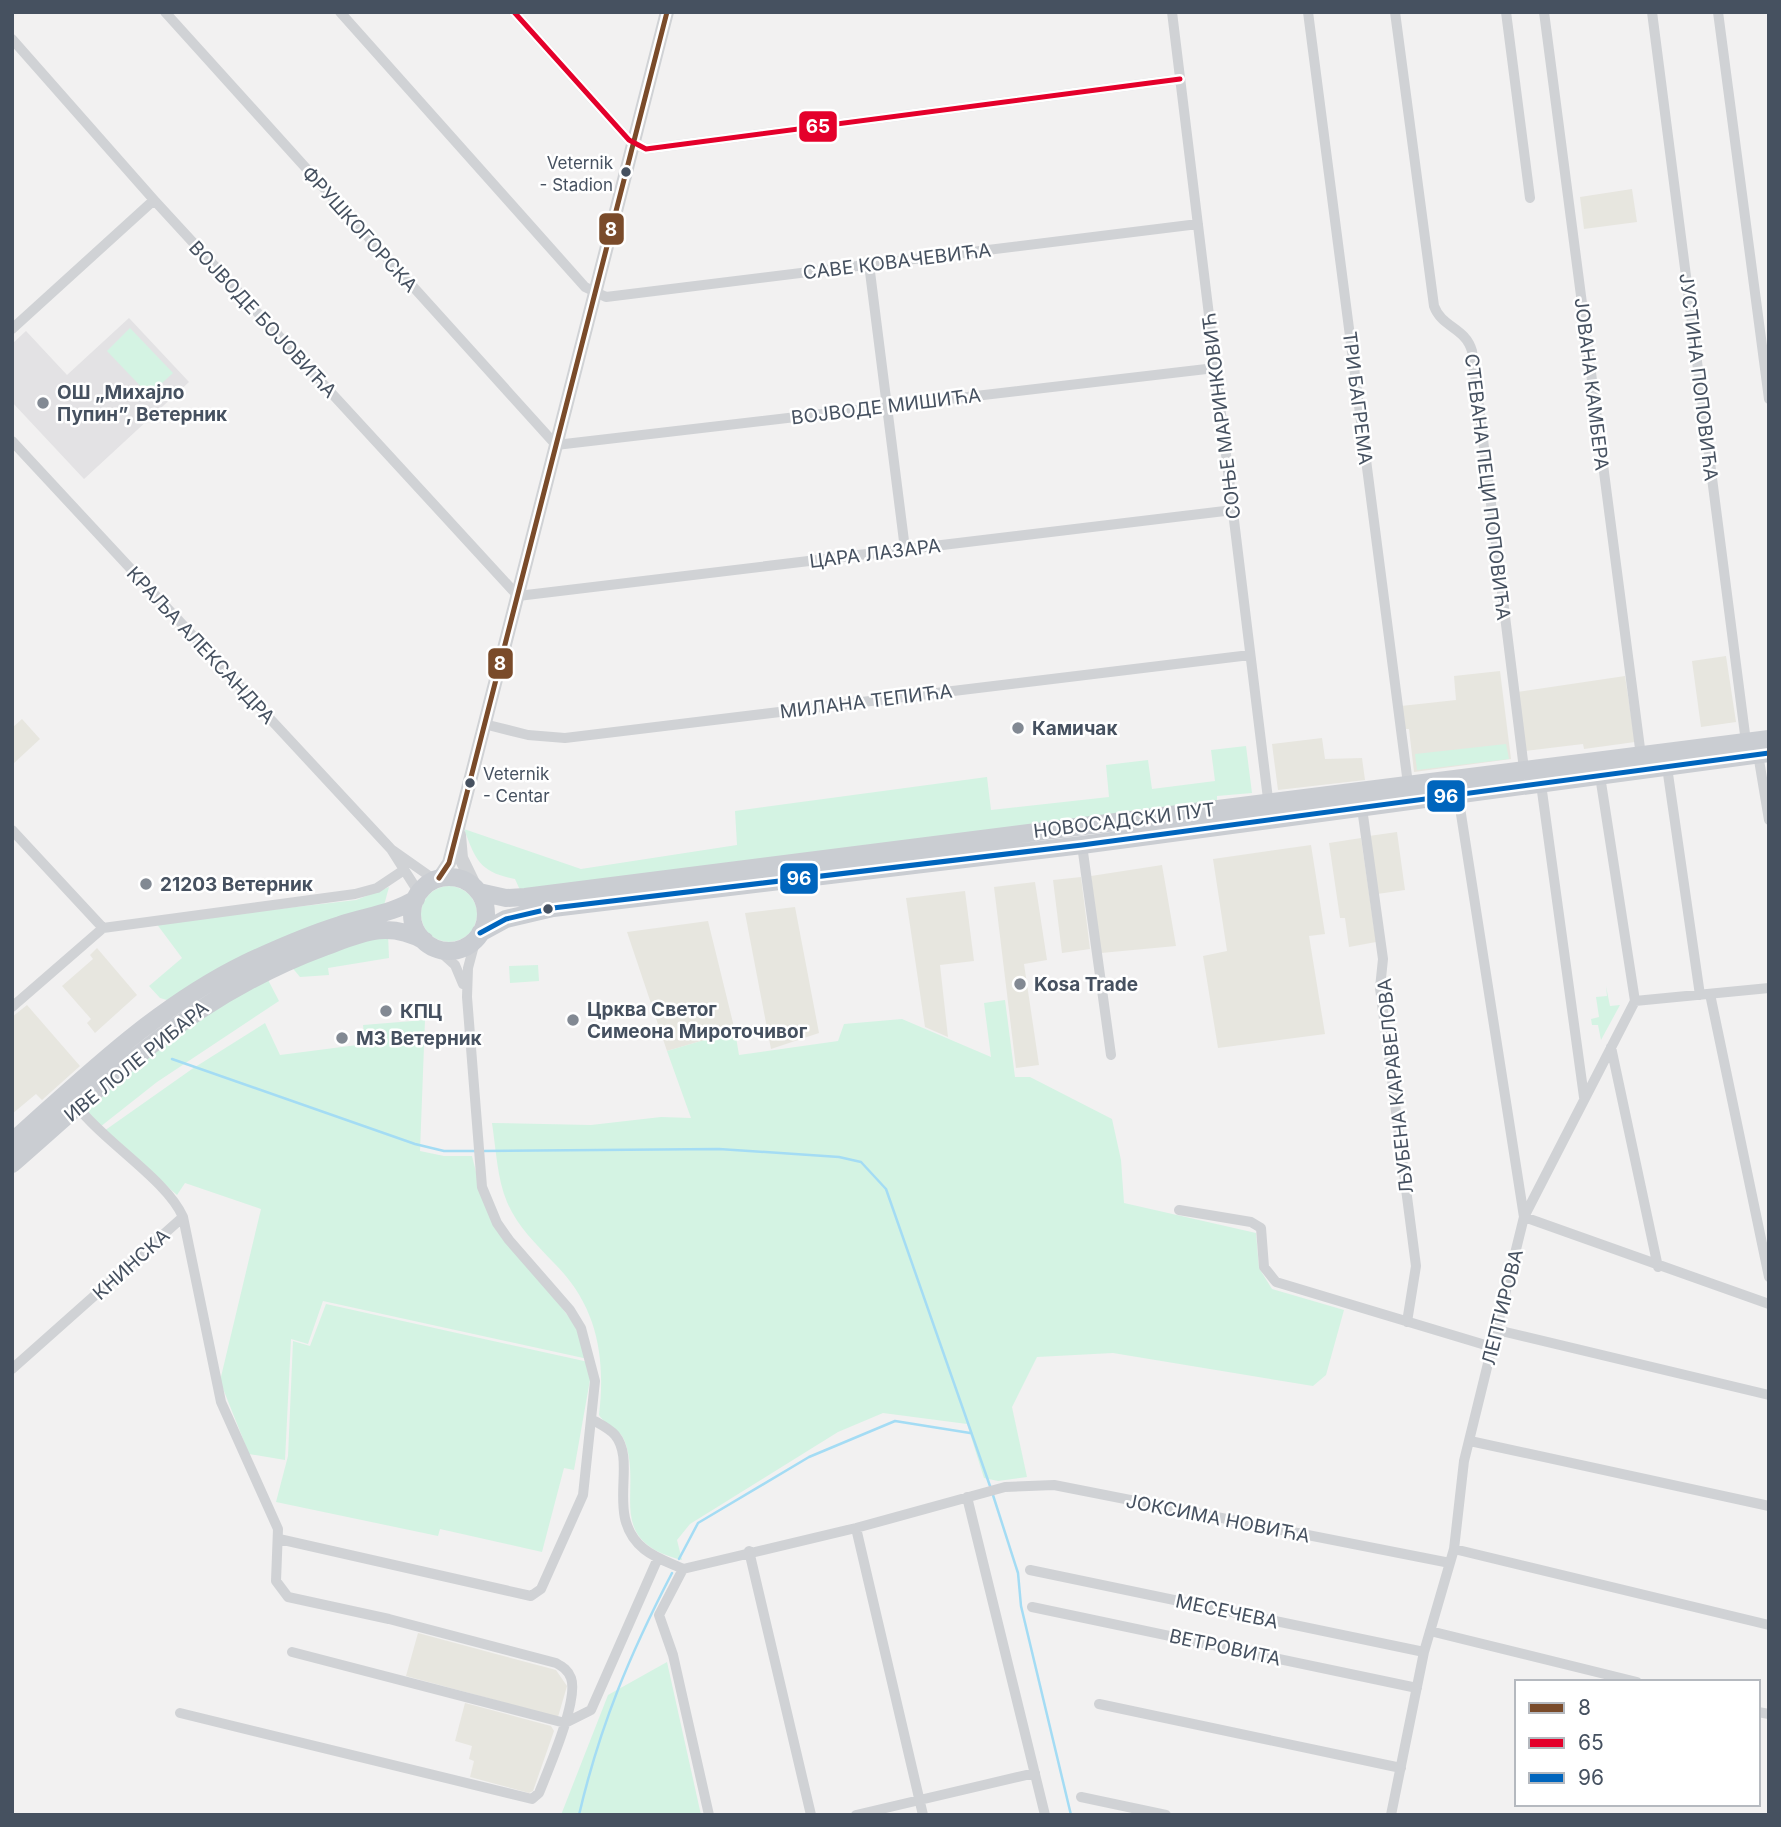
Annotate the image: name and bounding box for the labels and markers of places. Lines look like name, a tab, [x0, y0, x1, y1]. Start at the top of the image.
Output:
place label: Veternik - Stadion	[540, 153, 614, 195]
marker: Veternik - Stadion	[619, 165, 633, 179]
place label: ОШ „Михајло Пупин”, Ветерник	[57, 381, 227, 426]
marker: ОШ „Михајло Пупин”, Ветерник	[35, 395, 51, 411]
place label: Камичак	[1032, 717, 1117, 740]
marker: Камичак	[1010, 720, 1026, 736]
place label: Veternik - Centar	[483, 764, 550, 806]
marker: Veternik - Centar	[463, 776, 477, 790]
place label: 21203 Ветерник	[160, 873, 313, 896]
marker: 21203 Ветерник	[138, 876, 154, 892]
unlabelled marker	[541, 902, 555, 916]
place label: Kosa Trade	[1034, 973, 1138, 996]
marker: Kosa Trade	[1012, 976, 1028, 992]
place label: Црква Светог Симеона Мироточивог	[587, 998, 808, 1043]
place label: КПЦ	[400, 1000, 443, 1023]
marker: КПЦ	[378, 1003, 394, 1019]
marker: Црква Светог Симеона Мироточивог	[565, 1012, 581, 1028]
place label: МЗ Ветерник	[356, 1027, 482, 1050]
marker: МЗ Ветерник	[334, 1030, 350, 1046]

